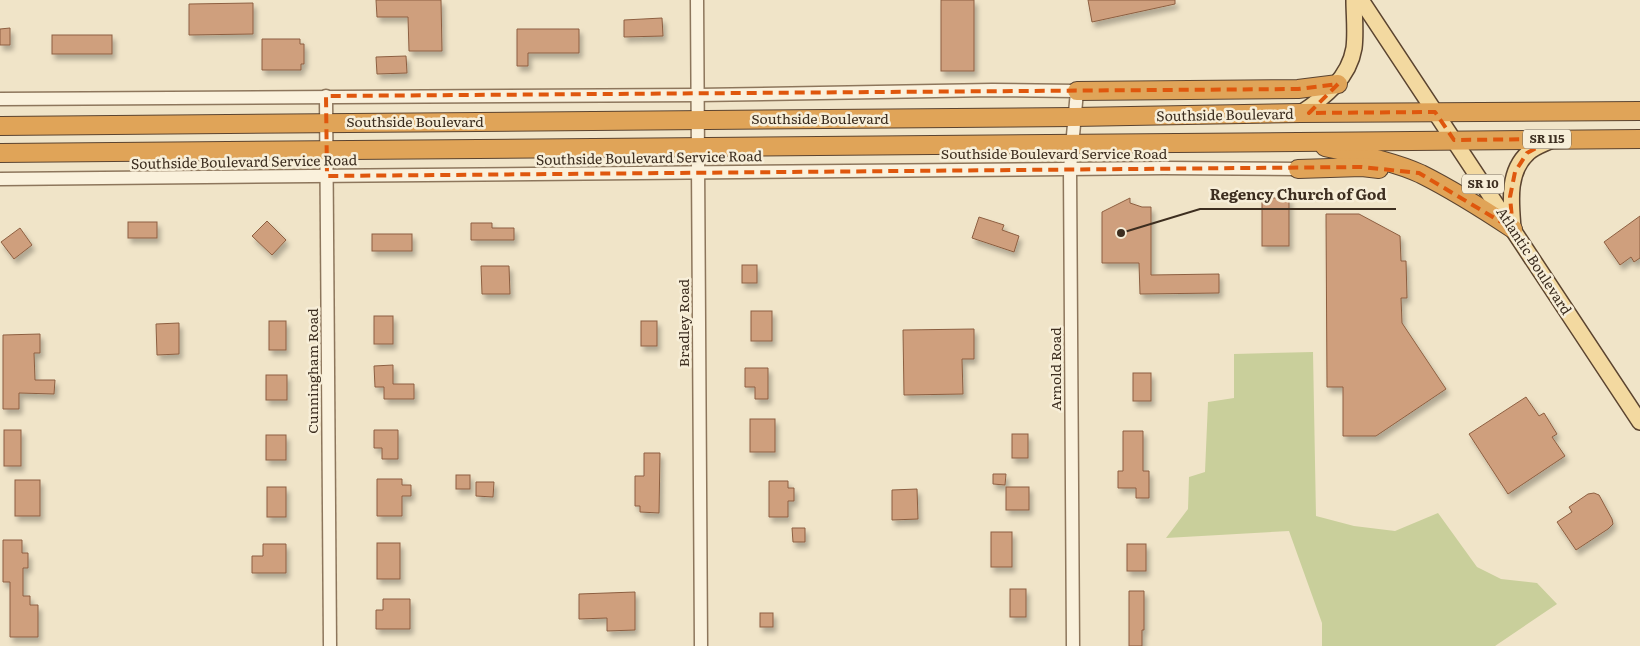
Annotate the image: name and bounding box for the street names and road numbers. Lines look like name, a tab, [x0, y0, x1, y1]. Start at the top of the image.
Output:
street label: Southside Boulevard	[1156, 103, 1294, 125]
street label: Southside Boulevard	[751, 108, 889, 128]
street label: Southside Boulevard	[346, 111, 484, 131]
road number: SR 115	[1523, 130, 1571, 148]
street label: Southside Boulevard Service Road	[941, 143, 1168, 163]
street label: Southside Boulevard Service Road	[536, 145, 763, 169]
street label: Southside Boulevard Service Road	[131, 149, 358, 173]
road number: SR 10	[1462, 174, 1504, 193]
street label: Atlantic Boulevard	[1492, 203, 1577, 319]
street label: Bradley Road	[673, 278, 693, 367]
street label: Cunningham Road	[302, 308, 322, 434]
street label: Arnold Road	[1045, 327, 1065, 411]

